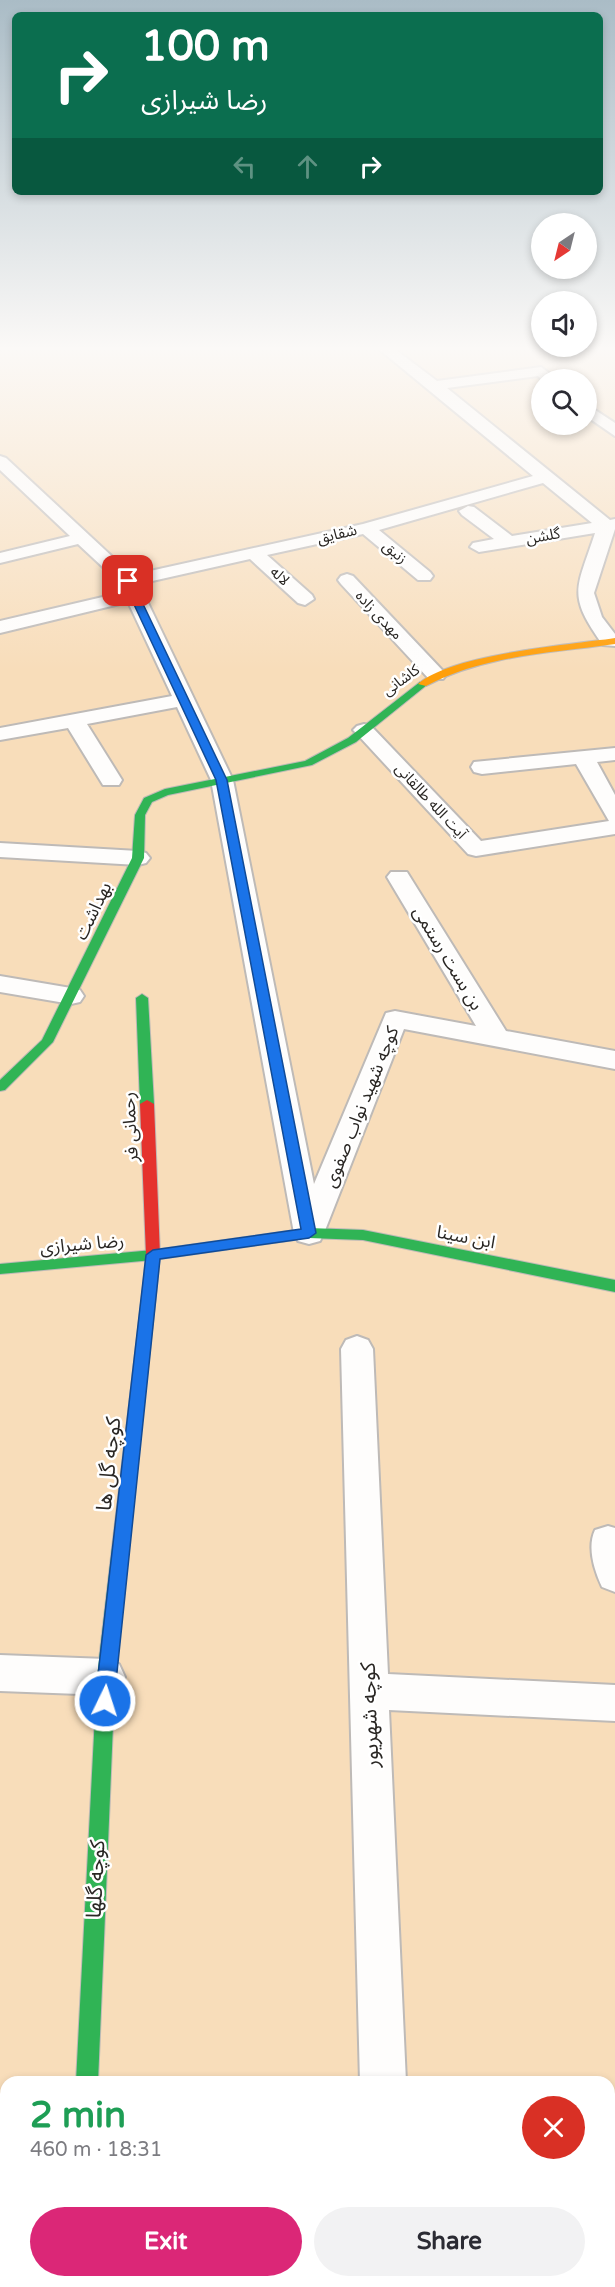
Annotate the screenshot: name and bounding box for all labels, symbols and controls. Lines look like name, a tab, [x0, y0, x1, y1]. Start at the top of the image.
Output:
text: 100 m	[141, 21, 270, 72]
icon: right	[42, 36, 120, 114]
text: رضا شیرازی	[141, 84, 267, 117]
icon: left	[228, 150, 261, 183]
icon: ahead	[291, 150, 324, 183]
icon: right	[354, 150, 387, 183]
north arrow	[531, 213, 597, 279]
map controls	[531, 213, 597, 435]
button: sound	[531, 291, 597, 357]
button: search	[531, 369, 597, 435]
street label: شقایق	[315, 521, 359, 548]
street label: گلشن	[525, 524, 562, 548]
street label: زنبق	[378, 537, 411, 568]
pin	[102, 555, 153, 606]
street label: لاله	[267, 563, 293, 589]
icon: arrive	[111, 564, 144, 597]
street label: مهدی زاده	[352, 587, 406, 643]
street label: کاشانی	[379, 660, 424, 700]
street label: آیت الله طالقانی	[391, 759, 471, 843]
street label: بهداشت	[70, 878, 116, 944]
street label: بن بست رستمی	[408, 902, 488, 1014]
street label: کوچه شهید نواب صفوی	[319, 1023, 404, 1191]
street label: رحمانی فر	[117, 1091, 143, 1164]
street label: ابن سینا	[435, 1221, 497, 1253]
street label: رضا شیرازی	[39, 1229, 125, 1259]
street label: کوچه گل ها	[92, 1416, 126, 1512]
street label: کوچه شهریور	[356, 1662, 384, 1769]
position arrow	[73, 1669, 137, 1733]
street label: کوچه گلها	[81, 1839, 111, 1919]
text: 2 min	[30, 2094, 126, 2137]
button: close	[522, 2096, 585, 2159]
text: 460 m · 18:31	[30, 2138, 162, 2162]
button: Exit	[30, 2207, 302, 2276]
button: Share	[314, 2207, 585, 2276]

